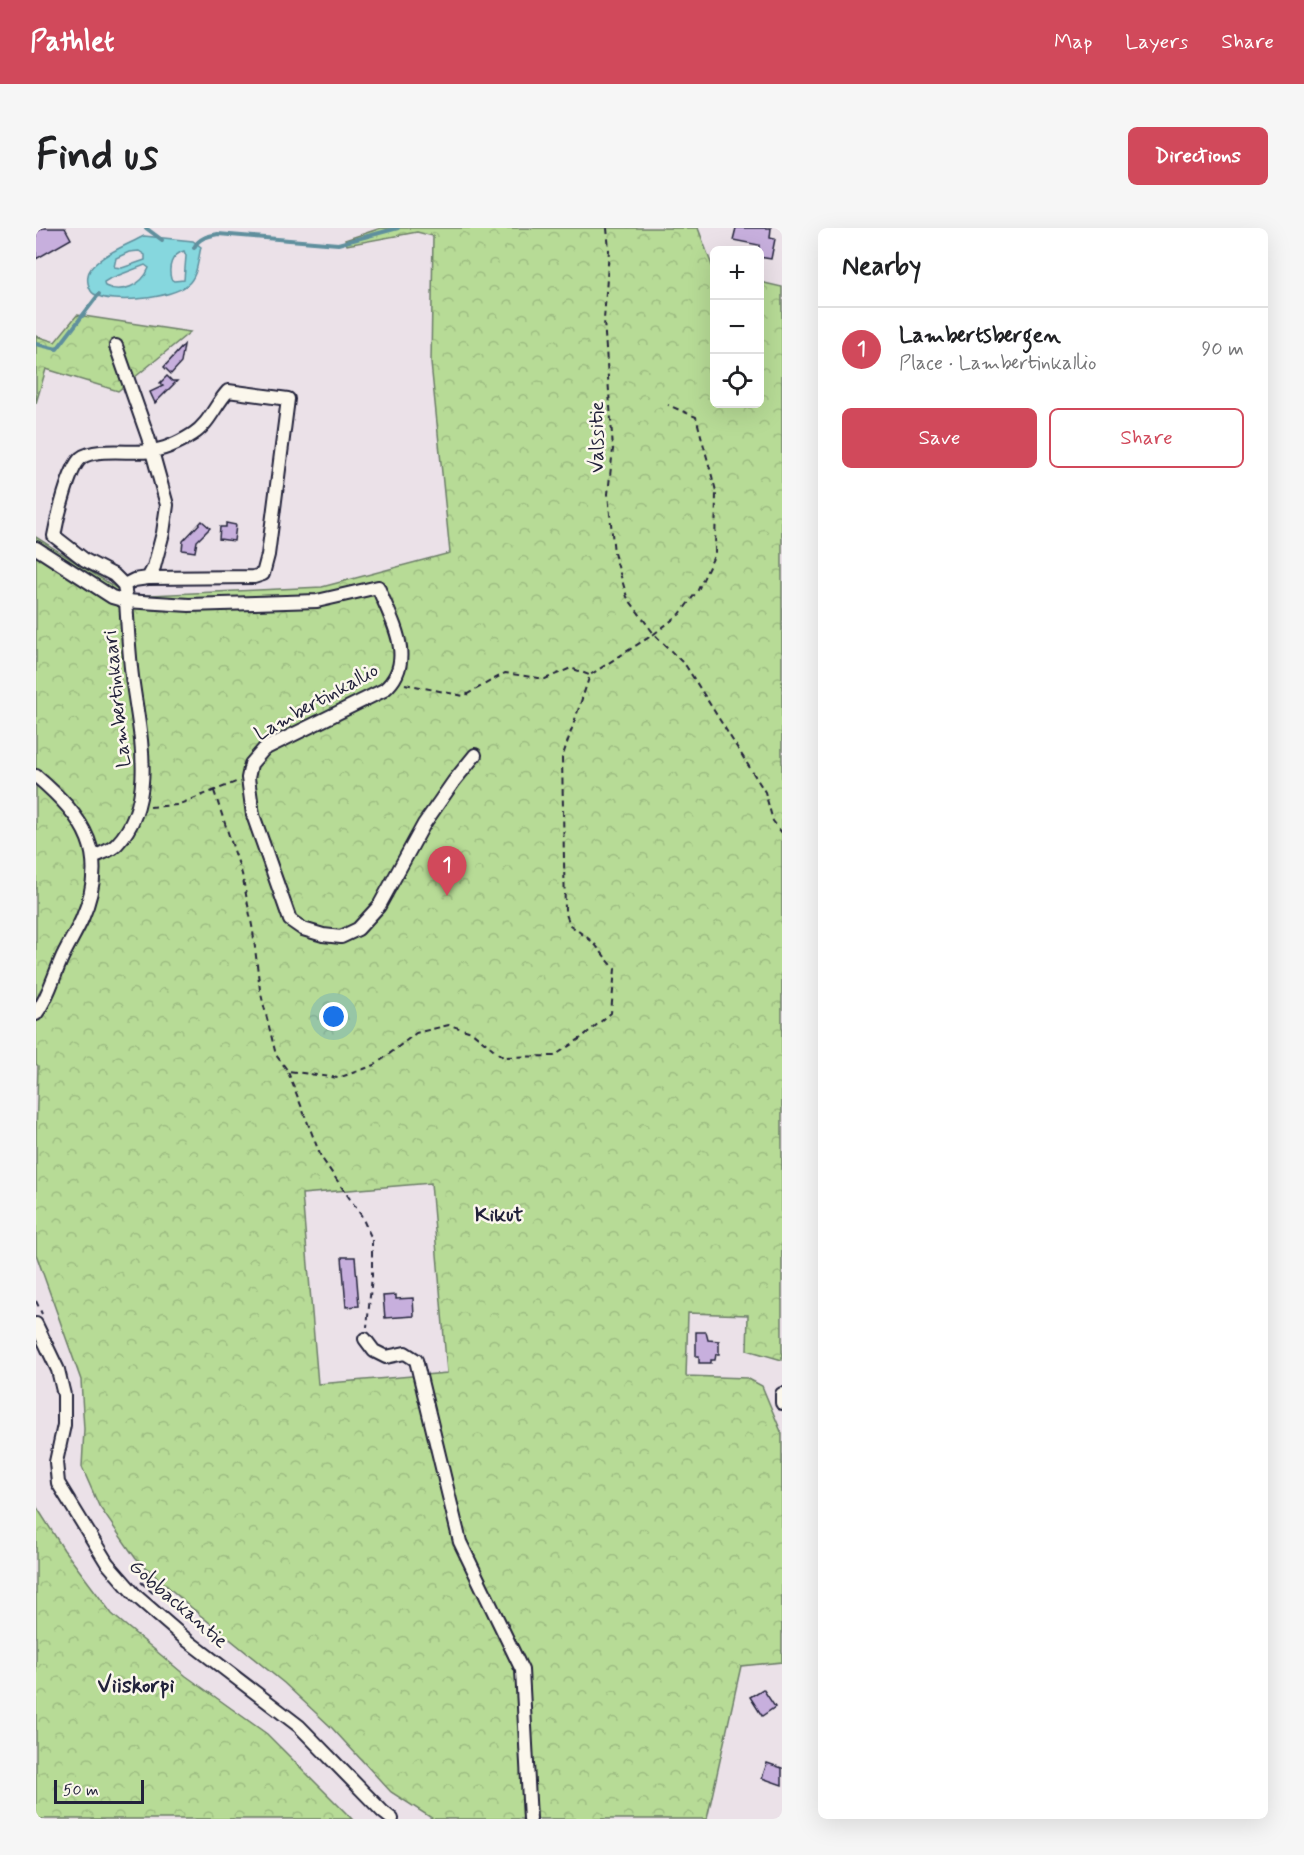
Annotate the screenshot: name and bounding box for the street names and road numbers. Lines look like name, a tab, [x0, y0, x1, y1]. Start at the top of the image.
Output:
street label: Valssitie	[584, 401, 611, 473]
street label: Lambertinkaari	[97, 629, 138, 769]
street label: Lambertinkallio	[250, 657, 384, 748]
street label: Gobbackantie	[123, 1554, 233, 1655]

